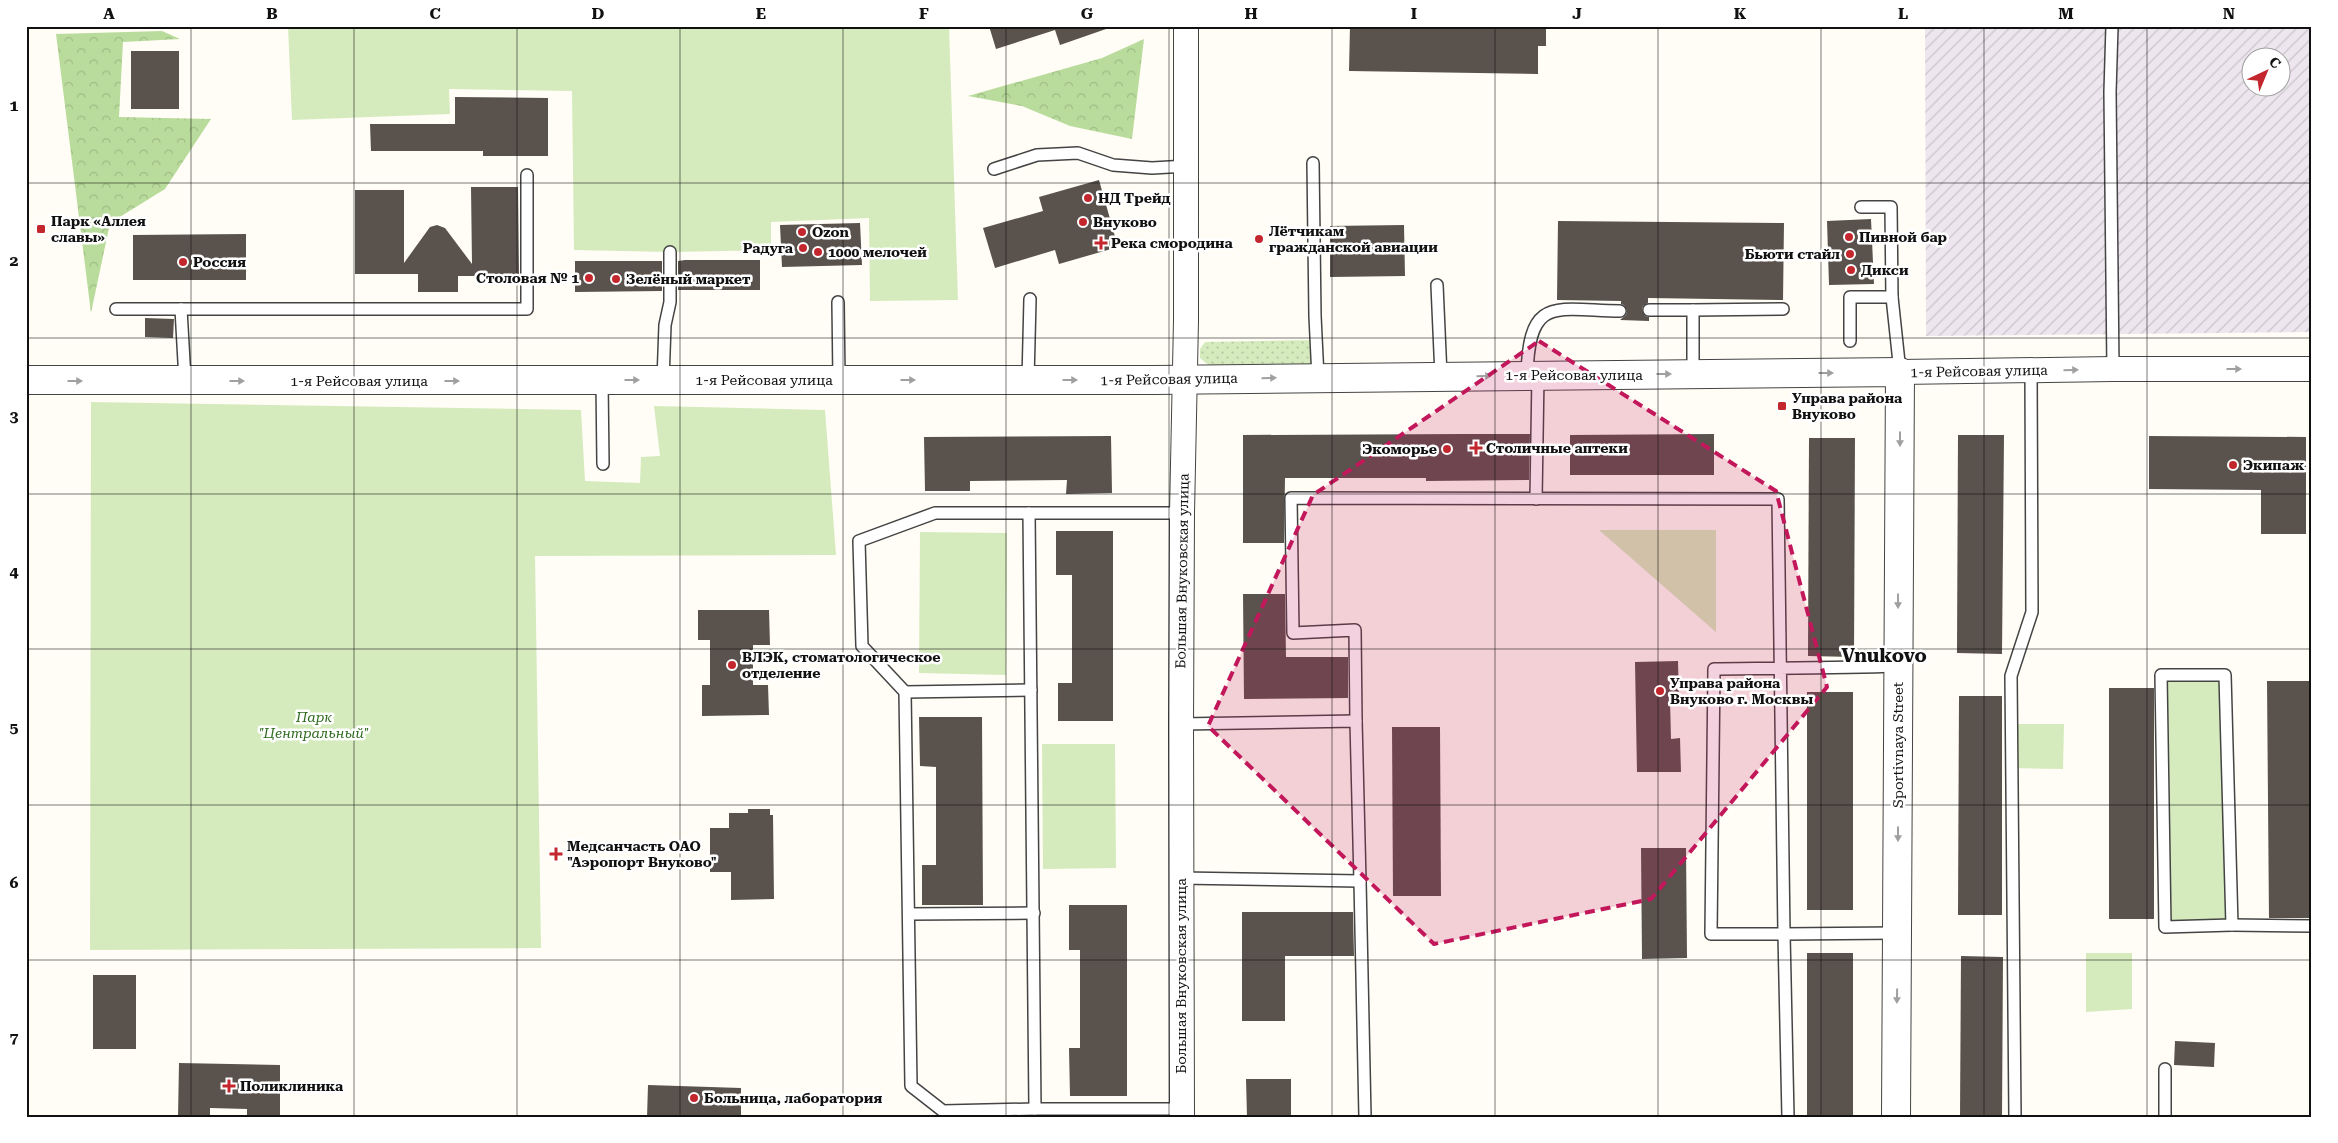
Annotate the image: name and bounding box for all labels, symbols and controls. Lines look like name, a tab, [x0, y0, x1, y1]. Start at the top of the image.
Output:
text: A	[103, 4, 115, 23]
text: B	[266, 4, 278, 23]
text: C	[429, 4, 441, 23]
text: D	[592, 4, 605, 23]
text: E	[756, 4, 766, 23]
text: F	[919, 4, 929, 23]
text: G	[1081, 4, 1094, 23]
text: H	[1244, 4, 1258, 23]
text: I	[1411, 4, 1417, 23]
text: J	[1572, 4, 1582, 23]
text: K	[1734, 4, 1747, 23]
text: L	[1898, 4, 1908, 23]
text: M	[2058, 4, 2074, 23]
text: N	[2223, 4, 2235, 23]
north arrow	[2240, 48, 2290, 98]
text: С	[2266, 53, 2284, 72]
text: 1	[10, 96, 19, 115]
place label: НД Трейд	[1098, 190, 1171, 206]
marker: НД Трейд	[1082, 192, 1094, 204]
place label: Парк «Аллея славы»	[51, 213, 146, 245]
place label: Внуково	[1093, 214, 1157, 230]
marker: Внуково	[1077, 216, 1089, 228]
marker: Парк «Аллея славы»	[35, 223, 47, 235]
place label: Лётчикам гражданской авиации	[1269, 223, 1438, 255]
place label: Ozon	[812, 224, 850, 240]
marker: Ozon	[796, 226, 808, 238]
place label: Пивной бар	[1859, 229, 1947, 245]
marker: Пивной бар	[1843, 231, 1855, 243]
marker: Лётчикам гражданской авиации	[1253, 233, 1265, 245]
place label: Река смородина	[1111, 235, 1234, 251]
marker: Река смородина	[1095, 237, 1107, 249]
place label: Радуга	[743, 240, 794, 256]
marker: Радуга	[797, 242, 809, 254]
place label: 1000 мелочей	[828, 244, 927, 260]
marker: 1000 мелочей	[812, 246, 824, 258]
place label: Бьюти стайл	[1745, 246, 1840, 262]
marker: Бьюти стайл	[1844, 248, 1856, 260]
text: 2	[10, 251, 19, 270]
place label: Россия	[193, 254, 246, 270]
marker: Россия	[177, 256, 189, 268]
place label: Дикси	[1861, 262, 1909, 278]
marker: Дикси	[1845, 264, 1857, 276]
place label: Столовая № 1	[476, 270, 579, 286]
place label: Зелёный маркет	[626, 271, 751, 287]
marker: Столовая № 1	[583, 272, 595, 284]
marker: Зелёный маркет	[610, 273, 622, 285]
street label: 1-я Рейсовая улица	[1910, 362, 2048, 380]
one-way arrow	[2226, 365, 2242, 373]
one-way arrow	[2064, 366, 2080, 374]
street label: 1-я Рейсовая улица	[1505, 367, 1643, 383]
one-way arrow	[1818, 369, 1834, 377]
street label: 1-я Рейсовая улица	[1100, 370, 1238, 388]
one-way arrow	[1656, 370, 1672, 378]
street label: 1-я Рейсовая улица	[695, 372, 833, 388]
one-way arrow	[1476, 372, 1492, 380]
street label: 1-я Рейсовая улица	[290, 373, 428, 389]
one-way arrow	[1261, 374, 1277, 382]
one-way arrow	[625, 376, 641, 384]
one-way arrow	[900, 376, 916, 384]
one-way arrow	[1063, 376, 1079, 384]
one-way arrow	[67, 377, 83, 385]
one-way arrow	[230, 377, 246, 385]
one-way arrow	[445, 377, 461, 385]
place label: Управа района Внуково	[1792, 390, 1903, 422]
marker: Управа района Внуково	[1776, 400, 1788, 412]
text: 3	[10, 407, 19, 426]
one-way arrow	[1895, 431, 1903, 447]
place label: Столичные аптеки	[1486, 440, 1628, 456]
place label: Экоморье	[1362, 441, 1437, 457]
marker: Столичные аптеки	[1470, 442, 1482, 454]
marker: Экоморье	[1441, 443, 1453, 455]
place label: Экипаж	[2243, 457, 2305, 473]
marker: Экипаж	[2227, 459, 2239, 471]
street label: Большая Внуковская улица	[1172, 473, 1192, 669]
text: 4	[10, 562, 19, 581]
one-way arrow	[1894, 593, 1902, 609]
district label: Vnukovo	[1841, 644, 1927, 667]
place label: ВЛЭК, стоматологическое отделение	[742, 649, 941, 681]
marker: ВЛЭК, стоматологическое отделение	[726, 659, 738, 671]
place label: Управа района Внуково г. Москвы	[1670, 675, 1813, 707]
street label: Sportivnaya Street	[1890, 682, 1906, 808]
marker: Управа района Внуково г. Москвы	[1654, 685, 1666, 697]
park label: Парк "Центральный"	[259, 709, 369, 741]
text: 5	[10, 718, 19, 737]
one-way arrow	[1894, 826, 1902, 842]
place label: Медсанчасть ОАО "Аэропорт Внуково"	[567, 838, 717, 870]
marker: Медсанчасть ОАО "Аэропорт Внуково"	[549, 847, 563, 861]
text: 6	[10, 873, 19, 892]
street label: Большая Внуковская улица	[1173, 878, 1189, 1074]
one-way arrow	[1893, 988, 1901, 1004]
text: 7	[10, 1028, 19, 1047]
place label: Поликлиника	[240, 1078, 344, 1094]
marker: Поликлиника	[222, 1079, 236, 1093]
place label: Больница, лаборатория	[704, 1090, 882, 1106]
marker: Больница, лаборатория	[688, 1092, 700, 1104]

